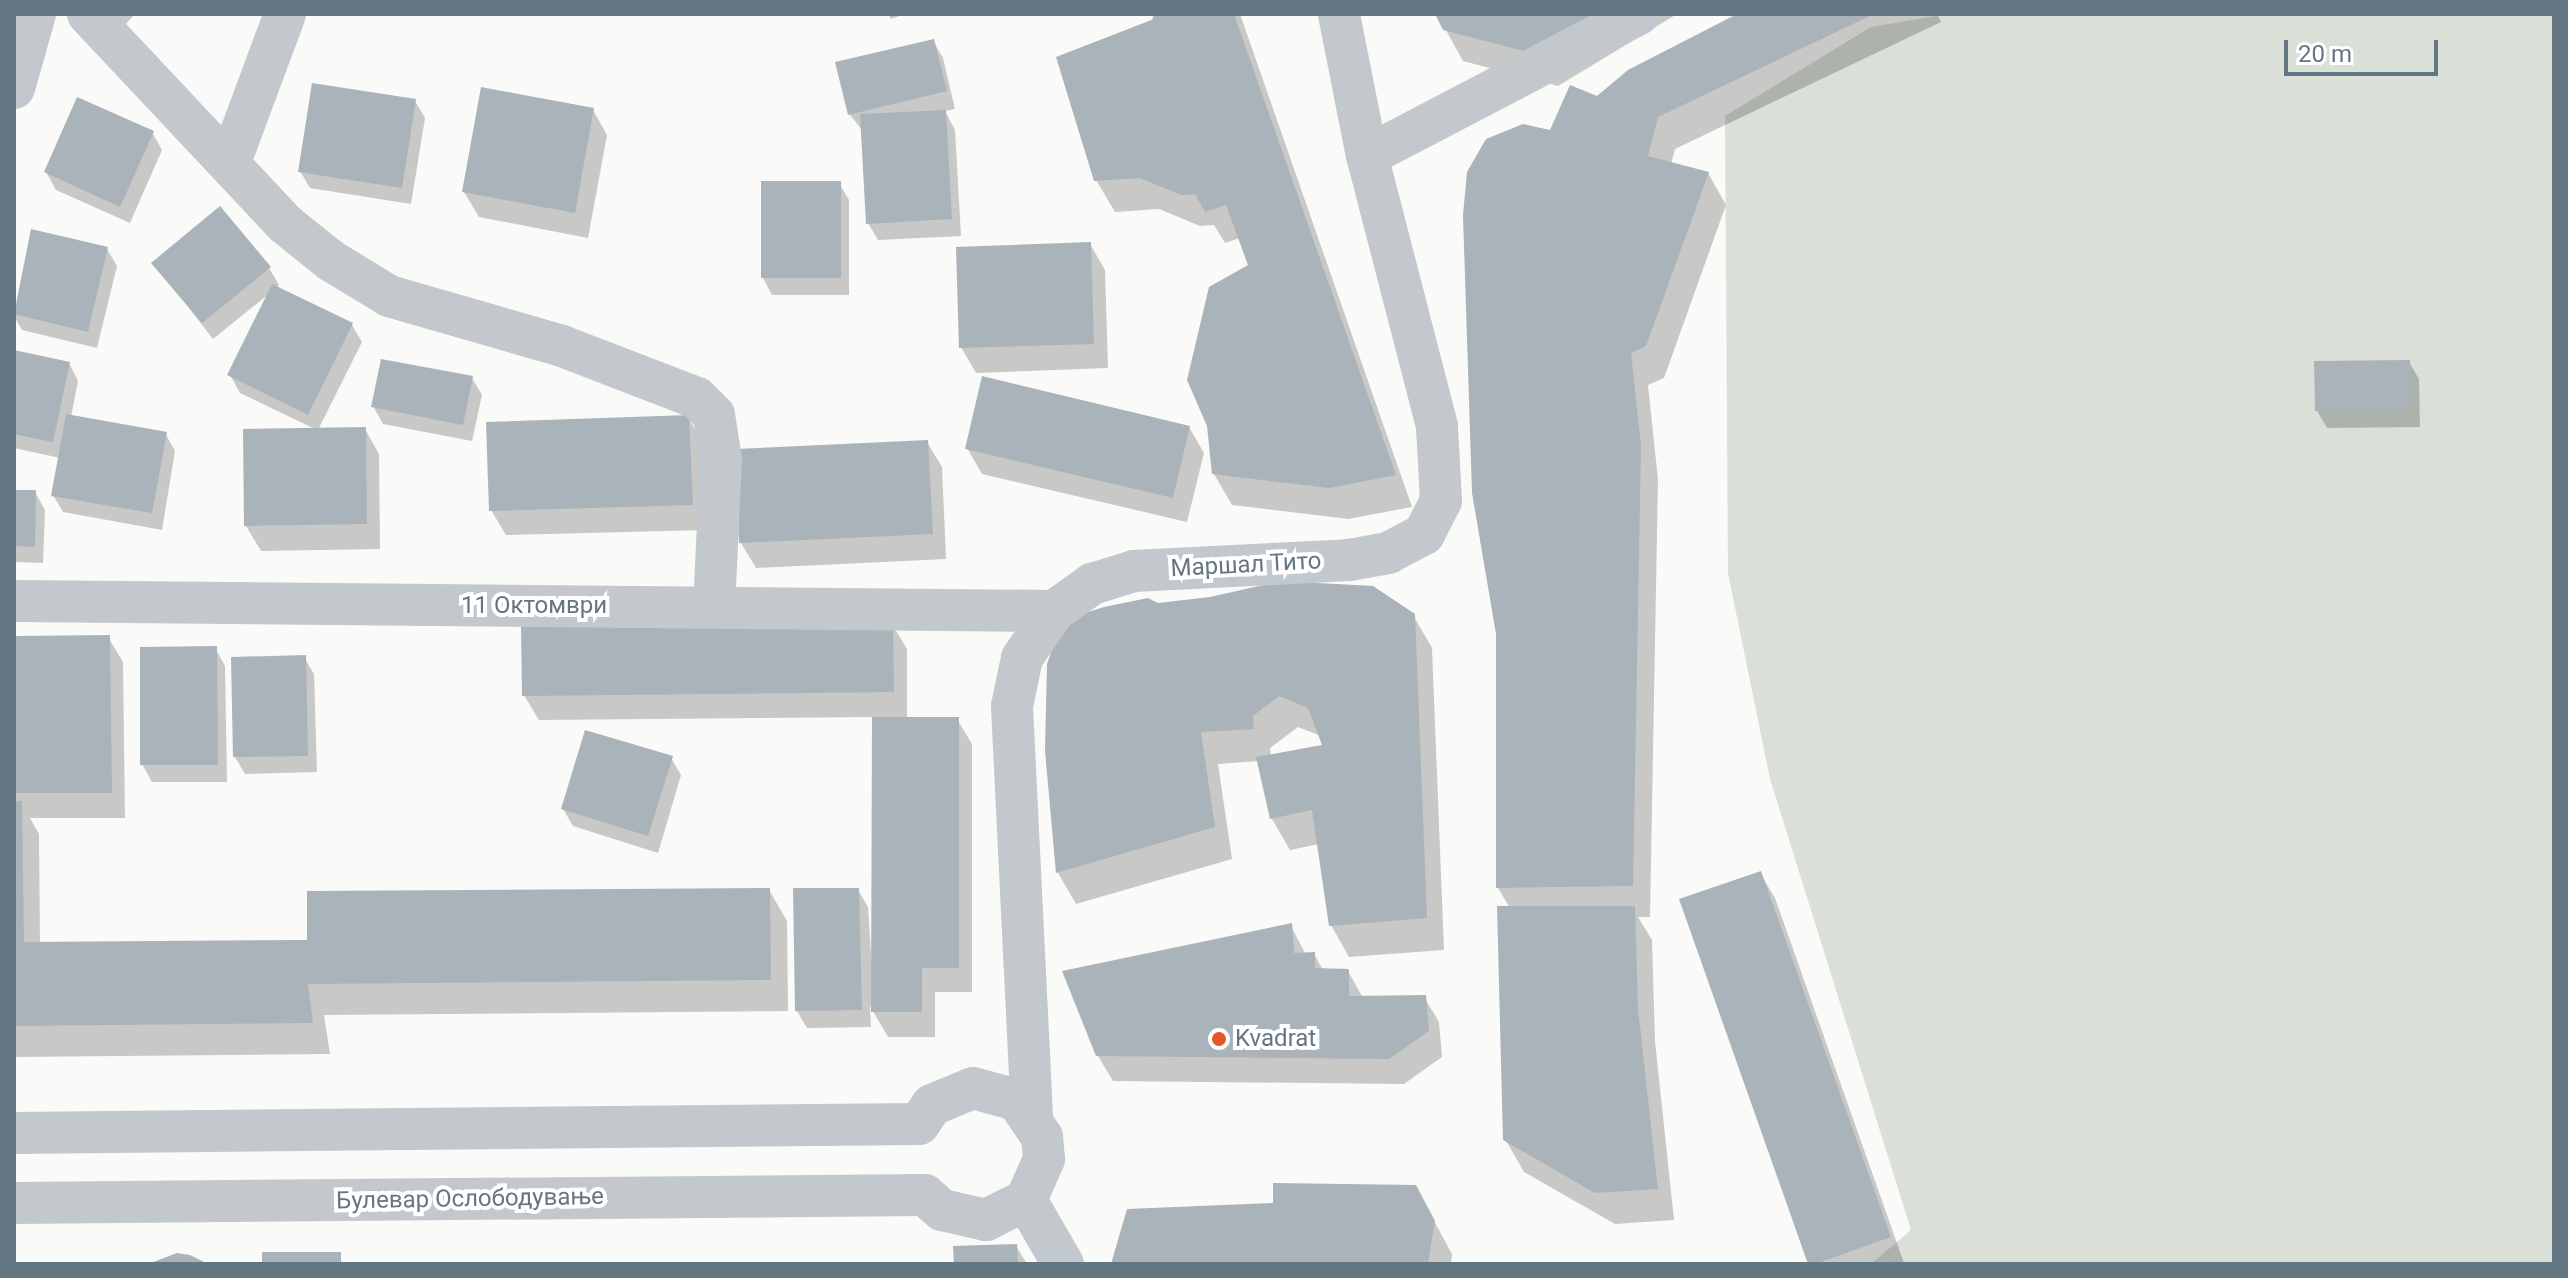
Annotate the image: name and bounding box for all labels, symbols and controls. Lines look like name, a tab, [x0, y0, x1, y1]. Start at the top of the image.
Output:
scale bar	[2288, 24, 2442, 74]
text: 20 m	[2298, 40, 2352, 68]
street label: Маршал Тито	[1170, 547, 1322, 583]
street label: 11 Октомври	[461, 592, 607, 620]
place label: Kvadrat	[1235, 1025, 1316, 1053]
marker: Kvadrat	[1210, 1030, 1228, 1048]
street label: Булевар Ослободување	[336, 1182, 604, 1216]

